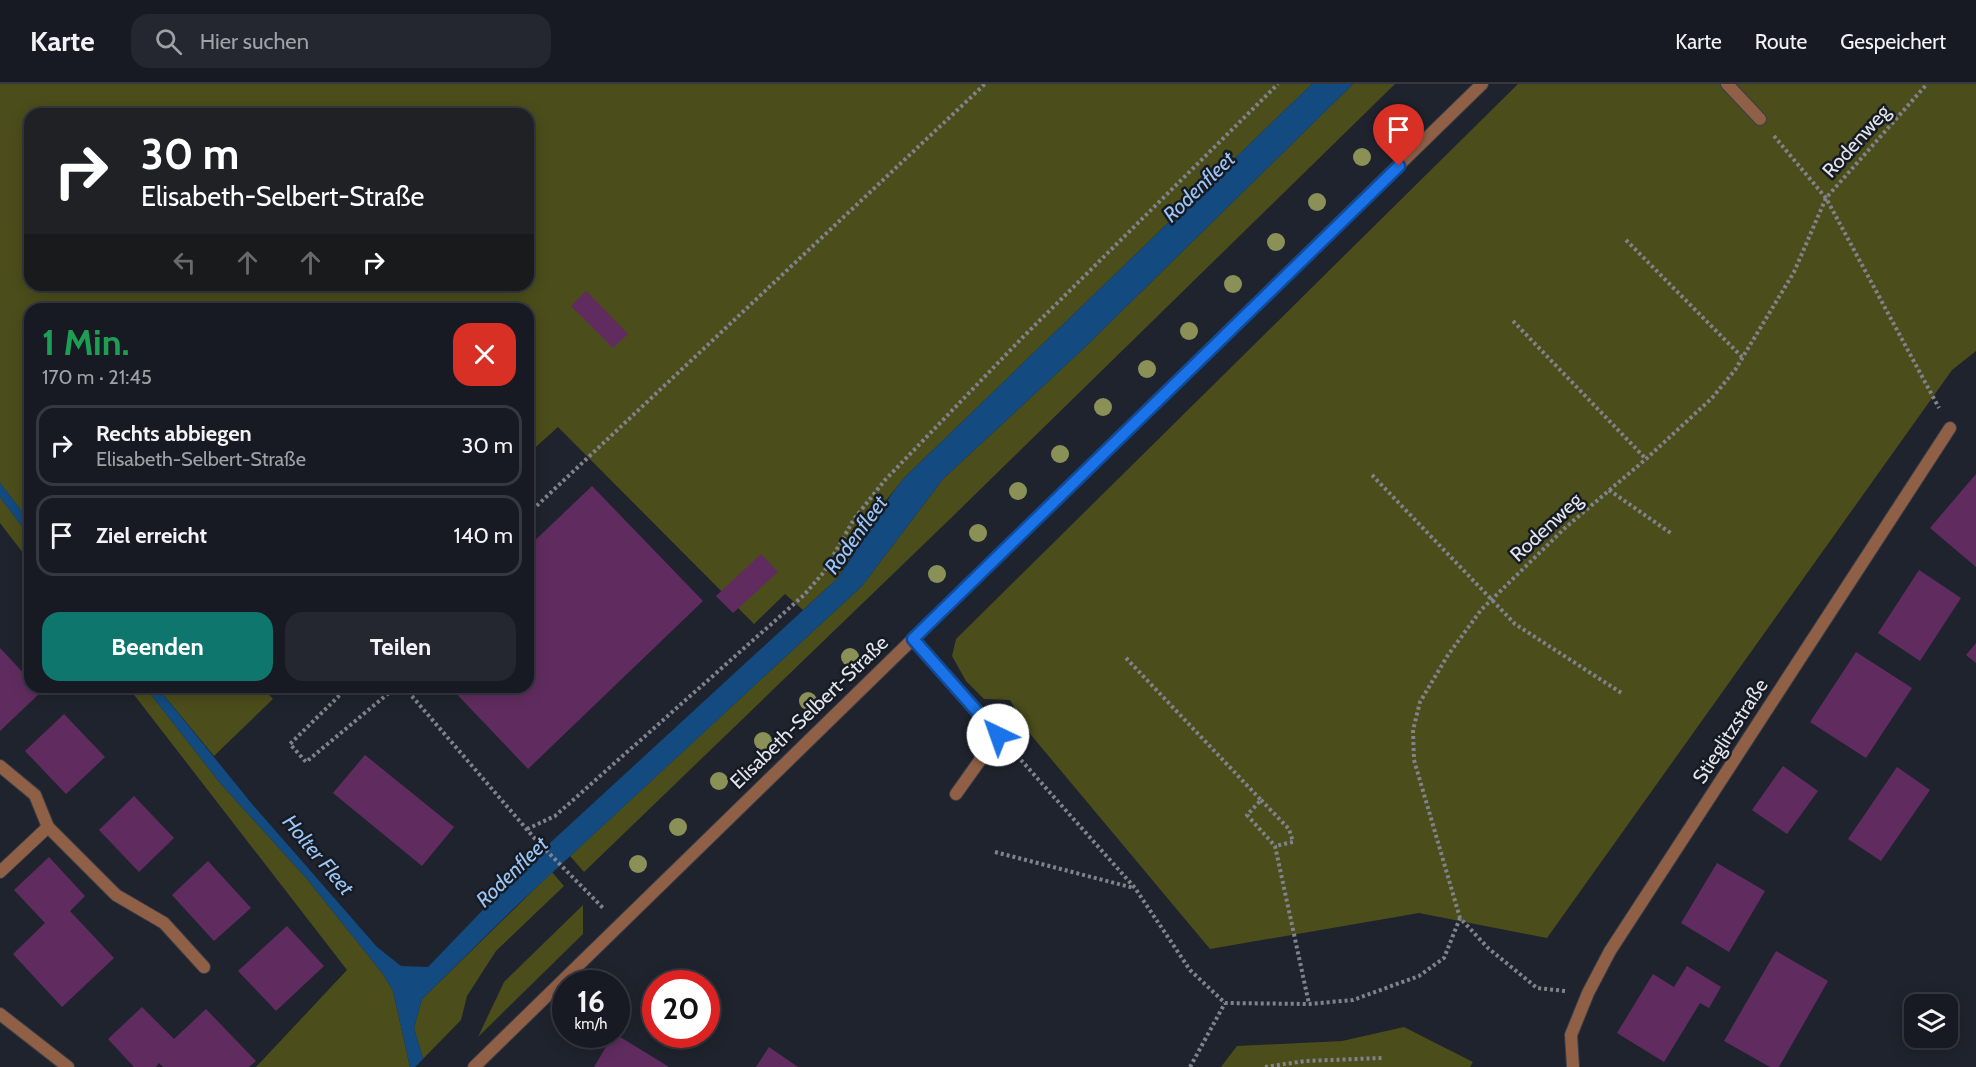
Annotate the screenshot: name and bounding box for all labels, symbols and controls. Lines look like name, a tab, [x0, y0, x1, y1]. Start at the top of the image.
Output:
search box	[131, 14, 551, 68]
text: Karte	[30, 24, 95, 58]
icon: search	[152, 25, 185, 58]
text: Hier suchen	[200, 28, 309, 55]
text: Karte	[1675, 29, 1722, 54]
text: Route	[1755, 29, 1807, 54]
text: Gespeichert	[1840, 29, 1946, 54]
street label: Rodenweg	[1817, 99, 1896, 182]
pin	[1373, 104, 1424, 166]
icon: arrive	[1382, 113, 1415, 146]
text: 30 m	[141, 128, 239, 180]
icon: right	[42, 132, 120, 210]
water label: Rodenfleet	[1157, 146, 1240, 227]
text: Elisabeth-Selbert-Straße	[141, 180, 424, 213]
icon: left	[168, 246, 201, 279]
icon: ahead	[231, 246, 264, 279]
icon: ahead	[294, 246, 327, 279]
icon: right	[357, 246, 390, 279]
text: 1 Min.	[42, 320, 130, 364]
button: close	[453, 323, 516, 386]
text: 170 m · 21:45	[42, 365, 152, 389]
text: Rechts abbiegen	[96, 420, 252, 447]
icon: right	[45, 429, 78, 462]
text: 30 m	[461, 432, 513, 459]
text: Elisabeth-Selbert-Straße	[96, 447, 306, 471]
street label: Rodenweg	[1505, 487, 1588, 566]
water label: Rodenfleet	[819, 490, 893, 579]
icon: arrive	[45, 519, 78, 552]
text: Ziel erreicht	[96, 522, 207, 549]
text: 140 m	[454, 522, 513, 549]
button: Beenden	[42, 612, 273, 681]
button: Teilen	[285, 612, 516, 681]
street label: Elisabeth-Selbert-Straße	[725, 630, 893, 794]
street label: Stieglitzstraße	[1687, 674, 1773, 788]
position arrow	[966, 703, 1030, 767]
water label: Holter Fleet	[278, 809, 360, 900]
water label: Rodenfleet	[470, 831, 553, 912]
speed limit sign: 20	[642, 970, 720, 1048]
text: 16	[577, 983, 605, 1020]
map controls	[1904, 994, 1958, 1048]
button: layers	[1904, 994, 1958, 1048]
text: km/h	[575, 1015, 607, 1033]

